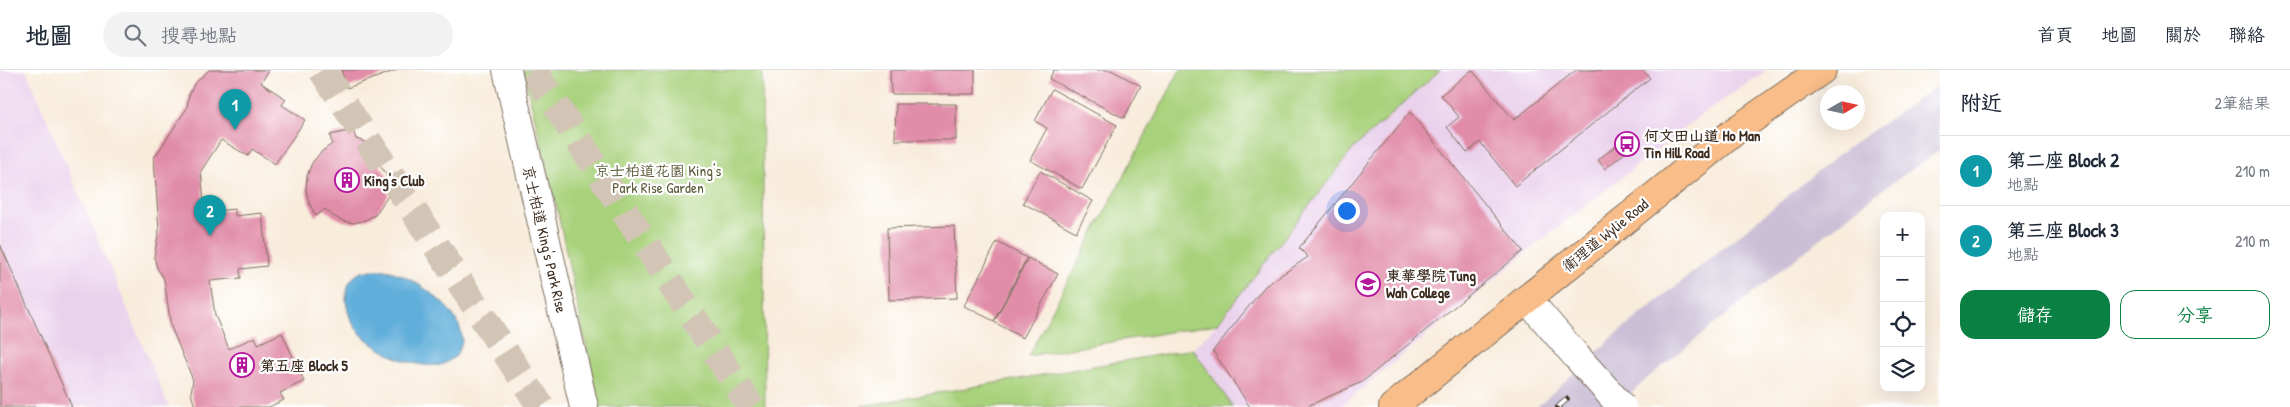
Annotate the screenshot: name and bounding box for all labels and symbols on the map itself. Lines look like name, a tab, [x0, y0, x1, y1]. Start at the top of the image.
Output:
north arrow	[1820, 85, 1865, 130]
pin: 1	[219, 89, 251, 130]
place label: 何文田山道 Ho Man Tin Hill Road	[1643, 125, 1761, 163]
bus stop icon: 何文田山道 Ho Man Tin Hill Road	[1614, 131, 1640, 157]
park label: 京士柏道花園 King's Park Rise Garden	[595, 160, 721, 198]
street label: 京士柏道 King's Park Rise	[518, 163, 572, 315]
building icon: King's Club	[334, 167, 360, 193]
place label: King's Club	[364, 170, 425, 192]
street label: 衛理道 Wylie Road	[1557, 194, 1653, 276]
pin: 2	[194, 195, 226, 236]
your location	[1334, 198, 1360, 224]
place label: 東華學院 Tung Wah College	[1386, 265, 1476, 304]
school or university icon: 東華學院 Tung Wah College	[1355, 271, 1381, 297]
building icon: 第五座 Block 5	[229, 352, 255, 378]
place label: 第五座 Block 5	[260, 355, 349, 376]

